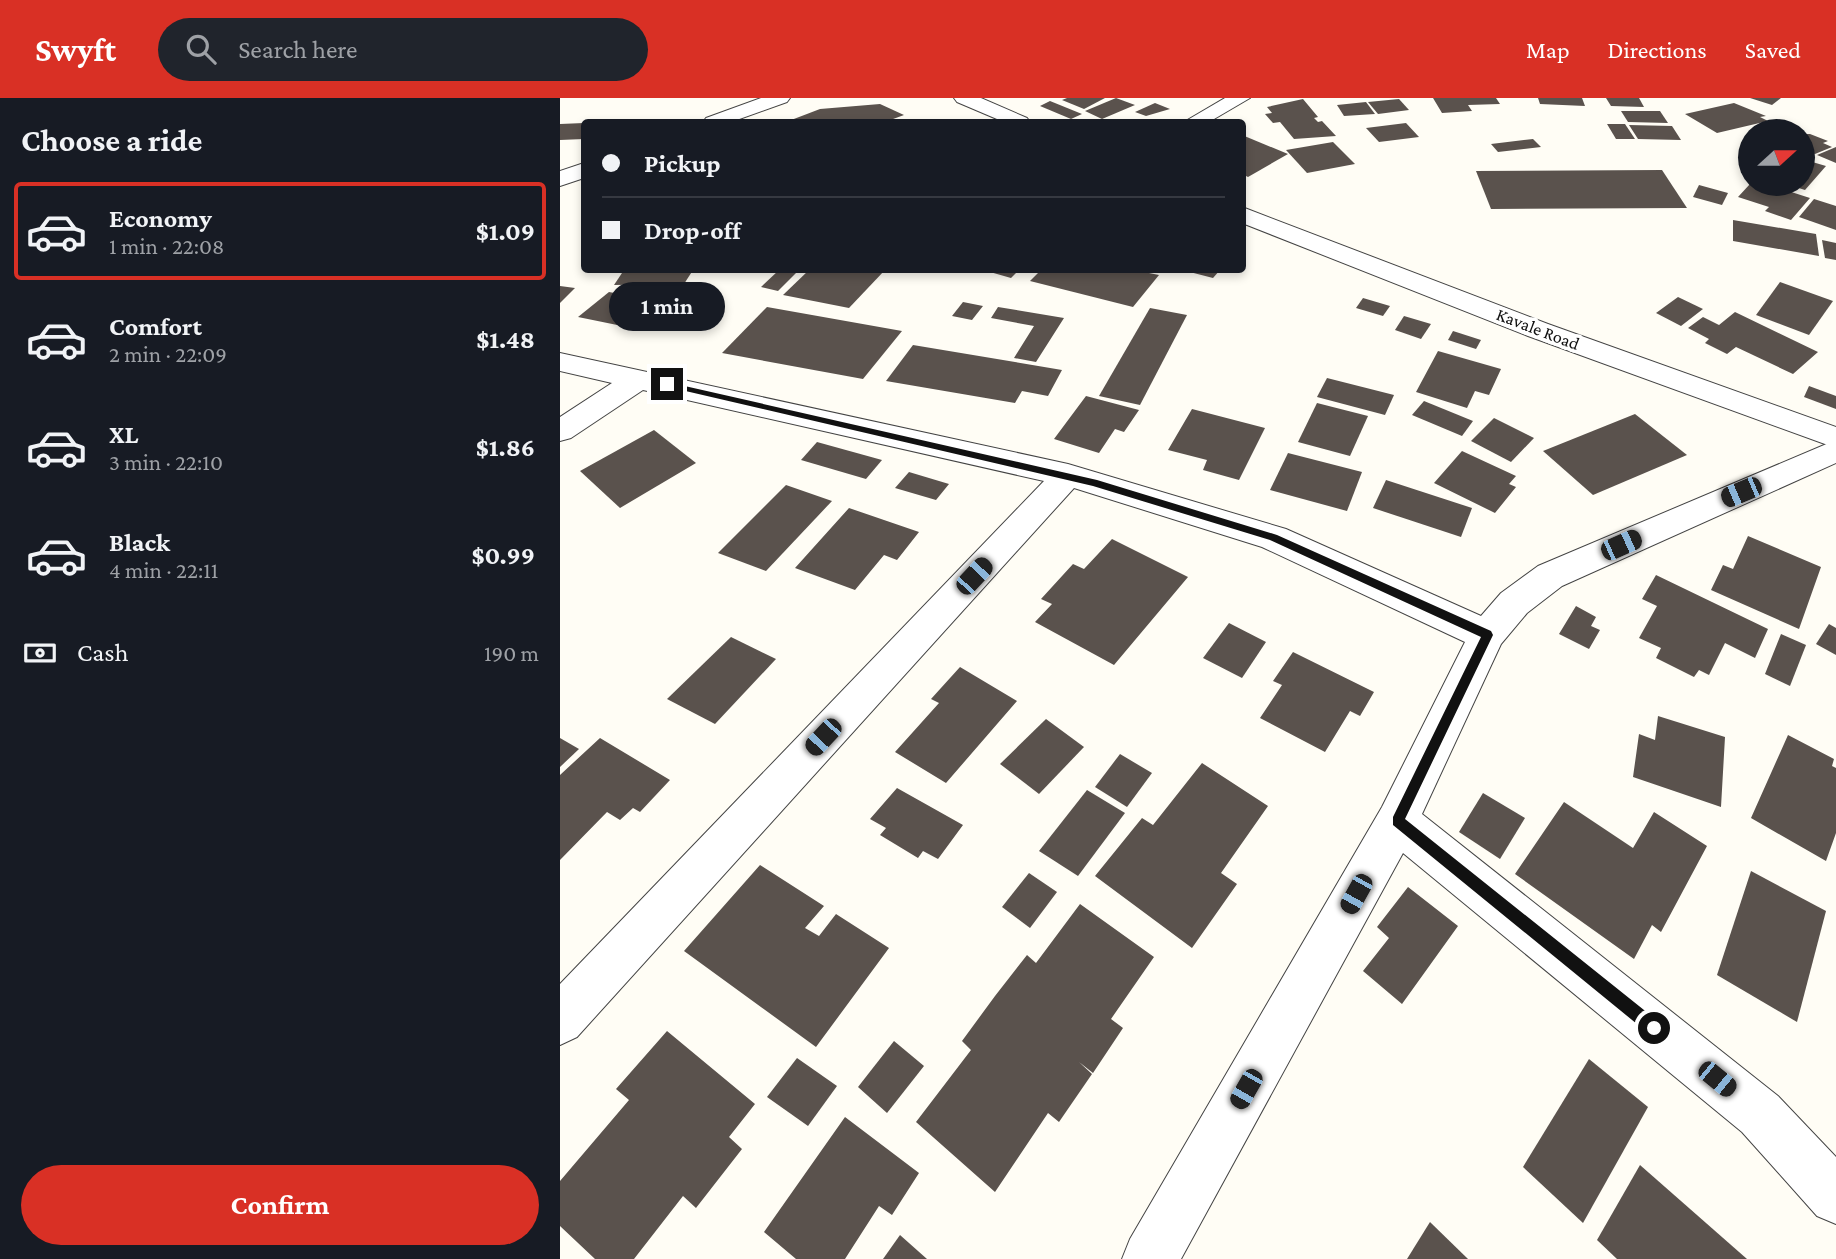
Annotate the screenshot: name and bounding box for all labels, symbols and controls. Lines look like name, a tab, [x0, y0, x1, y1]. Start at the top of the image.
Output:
search box	[158, 18, 648, 81]
icon: search	[182, 30, 220, 68]
text: Swyft	[35, 31, 116, 68]
text: Search here	[238, 35, 357, 64]
text: Map	[1526, 36, 1570, 63]
text: Directions	[1608, 36, 1707, 63]
text: Saved	[1745, 36, 1801, 63]
north arrow	[1738, 119, 1815, 196]
map controls	[1738, 119, 1815, 196]
text: Choose a ride	[21, 122, 202, 158]
text: Pickup	[644, 149, 721, 178]
icon: car	[25, 200, 88, 263]
text: Economy	[109, 204, 212, 233]
text: Drop-off	[644, 216, 741, 245]
text: $1.09	[476, 217, 535, 246]
text: 1 min · 22:08	[109, 233, 224, 259]
callout: 1 min	[609, 282, 725, 331]
text: 1 min	[641, 293, 693, 319]
street label: Kavale Road	[1494, 304, 1583, 354]
icon: car	[25, 308, 88, 371]
text: Comfort	[109, 312, 202, 341]
text: $1.48	[476, 325, 535, 354]
text: 2 min · 22:09	[109, 341, 227, 367]
route end	[651, 368, 683, 400]
icon: car	[25, 416, 88, 479]
text: XL	[109, 420, 138, 449]
text: $1.86	[476, 433, 535, 462]
text: 3 min · 22:10	[109, 449, 223, 475]
car	[1718, 474, 1765, 510]
icon: car	[25, 524, 88, 587]
car	[1598, 527, 1645, 563]
text: Black	[109, 528, 170, 557]
text: $0.99	[471, 541, 535, 570]
car	[952, 553, 997, 599]
text: 4 min · 22:11	[109, 557, 218, 583]
icon: cash	[21, 634, 59, 672]
text: Cash	[77, 638, 128, 667]
text: 190 m	[484, 640, 539, 666]
car	[801, 714, 846, 760]
car	[1337, 871, 1376, 917]
route start	[1638, 1012, 1670, 1044]
car	[1695, 1058, 1740, 1100]
car	[1227, 1066, 1266, 1112]
button: Confirm	[21, 1165, 539, 1245]

